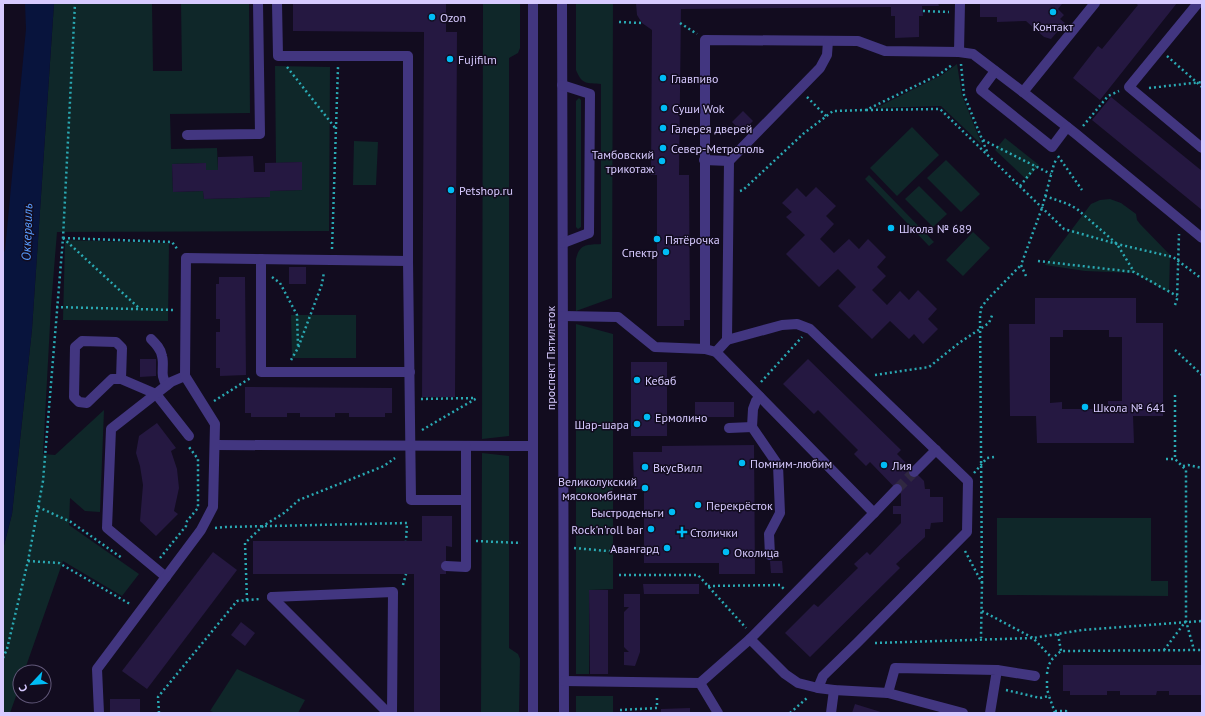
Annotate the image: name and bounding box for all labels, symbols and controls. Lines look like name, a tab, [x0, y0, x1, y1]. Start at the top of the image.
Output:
marker: Контакт	[1048, 7, 1058, 17]
place label: Ozon	[440, 10, 466, 25]
marker: Ozon	[427, 12, 437, 22]
place label: Контакт	[1033, 19, 1074, 34]
place label: Fujifilm	[458, 52, 497, 67]
marker: Fujifilm	[445, 54, 455, 64]
place label: Главпиво	[671, 71, 718, 86]
marker: Главпиво	[658, 73, 668, 83]
place label: Суши Wok	[672, 101, 725, 116]
marker: Суши Wok	[659, 103, 669, 113]
place label: Галерея дверей	[671, 121, 752, 136]
marker: Галерея дверей	[658, 123, 668, 133]
place label: Север-Метрополь	[671, 141, 765, 156]
marker: Север-Метрополь	[658, 143, 668, 153]
place label: Тамбовский трикотаж	[592, 147, 654, 176]
marker: Тамбовский трикотаж	[657, 156, 667, 166]
place label: Petshop.ru	[459, 183, 513, 198]
marker: Petshop.ru	[446, 185, 456, 195]
water label: Оккервиль	[18, 203, 37, 261]
place label: Школа № 689	[899, 221, 972, 236]
marker: Школа № 689	[886, 223, 896, 233]
place label: Пятёрочка	[665, 232, 720, 247]
marker: Пятёрочка	[652, 234, 662, 244]
place label: Спектр	[622, 245, 658, 260]
marker: Спектр	[661, 247, 671, 257]
street label: проспект Пятилеток	[543, 306, 558, 410]
place label: Кебаб	[645, 373, 676, 388]
marker: Кебаб	[632, 375, 642, 385]
place label: Школа № 641	[1093, 400, 1166, 415]
marker: Школа № 641	[1080, 402, 1090, 412]
place label: Ермолино	[655, 410, 708, 425]
marker: Ермолино	[642, 412, 652, 422]
place label: Шар-шара	[574, 417, 629, 432]
marker: Шар-шара	[632, 419, 642, 429]
place label: Помним-любим	[750, 456, 832, 471]
marker: Помним-любим	[737, 458, 747, 468]
place label: Лия	[891, 458, 912, 473]
place label: ВкусВилл	[653, 460, 702, 475]
marker: Лия	[879, 460, 889, 470]
marker: ВкусВилл	[640, 462, 650, 472]
place label: Великолукский мясокомбинат	[558, 474, 637, 503]
marker: Великолукский мясокомбинат	[640, 483, 650, 493]
place label: Перекрёсток	[706, 498, 773, 513]
marker: Перекрёсток	[693, 500, 703, 510]
place label: Быстроденьги	[591, 505, 664, 520]
marker: Быстроденьги	[667, 507, 677, 517]
place label: Rock'n'roll bar	[571, 522, 643, 537]
marker: Rock'n'roll bar	[646, 524, 656, 534]
place label: Столички	[690, 525, 738, 540]
marker: Столички	[677, 527, 687, 537]
place label: Авангард	[610, 541, 660, 556]
marker: Авангард	[662, 543, 672, 553]
place label: Околица	[734, 545, 779, 560]
marker: Околица	[721, 547, 731, 557]
north arrow	[12, 664, 52, 704]
text: С	[15, 683, 31, 694]

